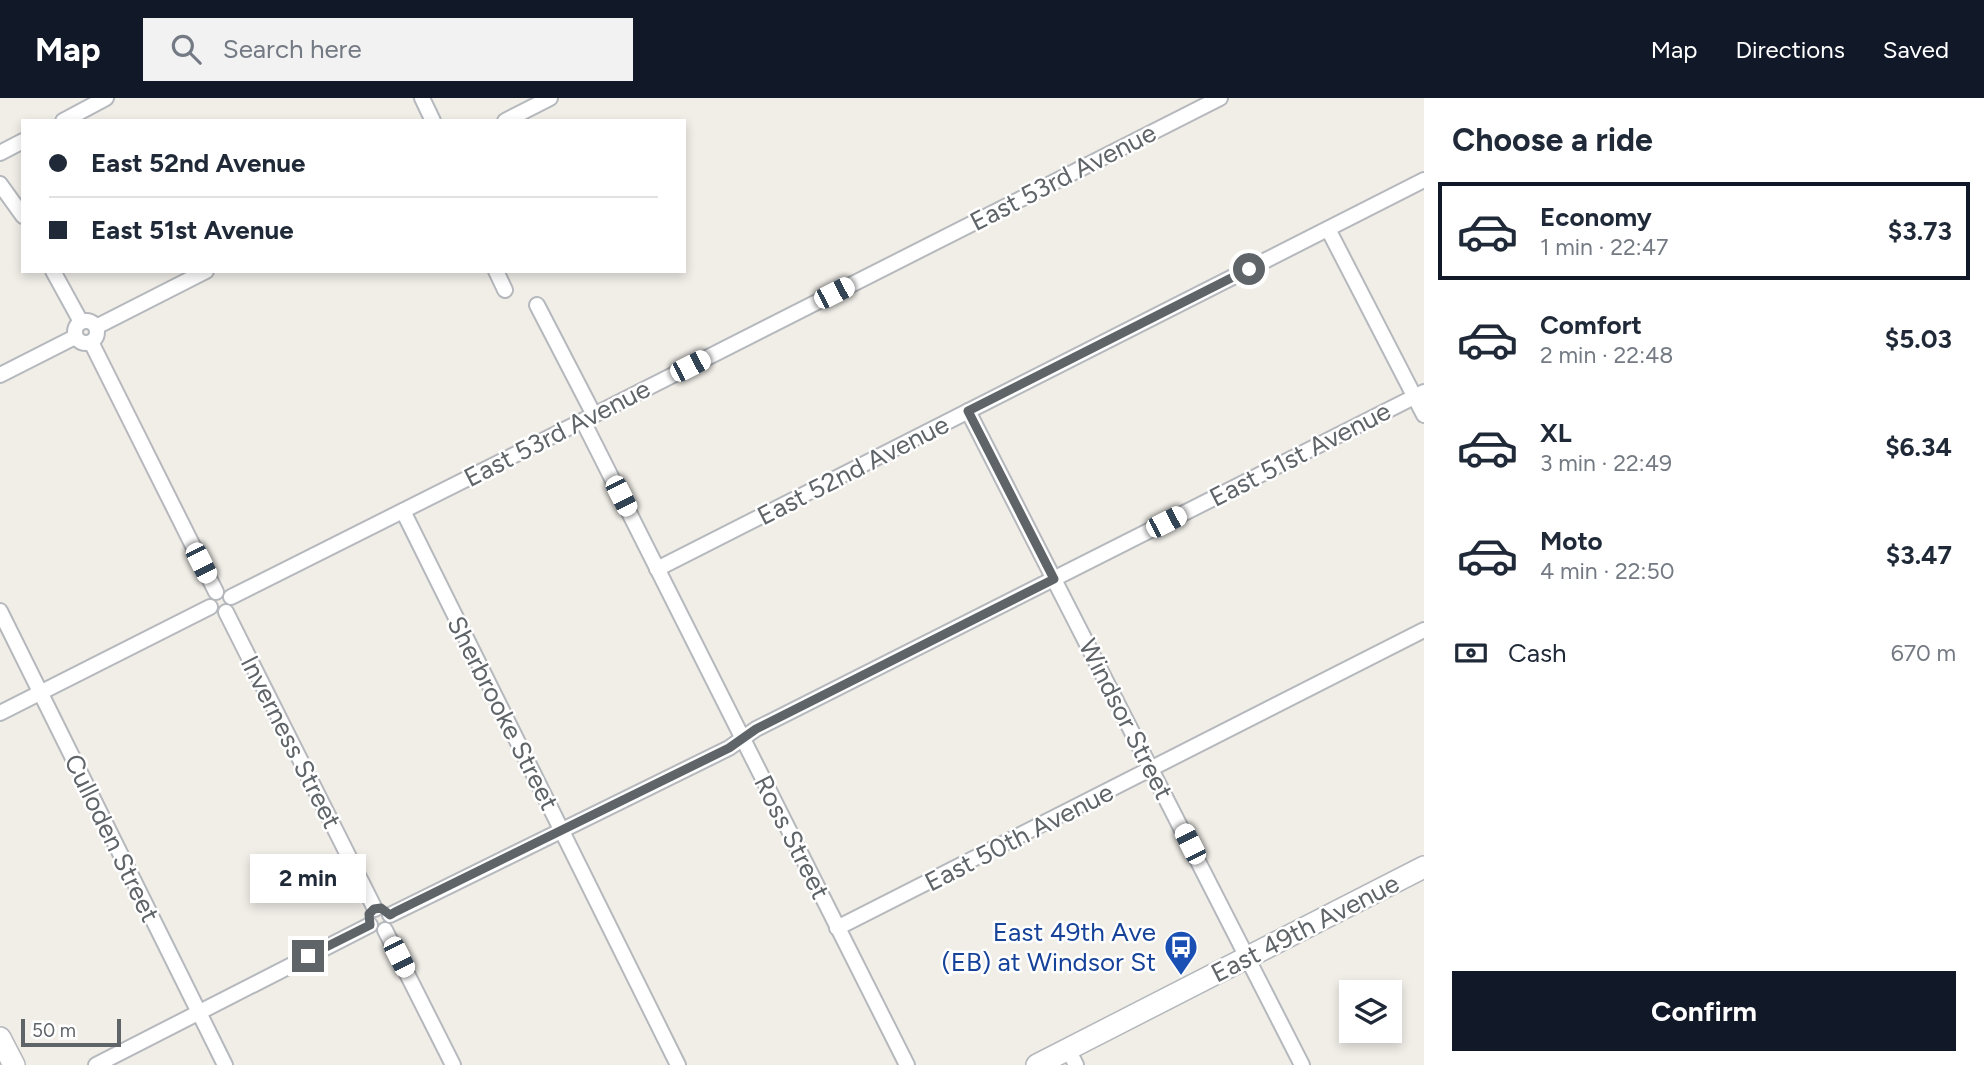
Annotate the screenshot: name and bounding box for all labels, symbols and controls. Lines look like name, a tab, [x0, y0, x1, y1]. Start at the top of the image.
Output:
search box	[143, 18, 633, 81]
text: Map	[35, 30, 101, 69]
icon: search	[167, 30, 205, 68]
text: Search here	[223, 33, 362, 65]
text: Map	[1651, 35, 1697, 64]
text: Directions	[1735, 35, 1845, 64]
text: Saved	[1883, 35, 1949, 64]
street label: East 53rd Avenue	[965, 116, 1161, 238]
text: Choose a ride	[1452, 121, 1653, 159]
text: East 52nd Avenue	[91, 147, 305, 179]
icon: car	[1456, 200, 1519, 263]
text: Economy	[1540, 201, 1652, 233]
text: East 51st Avenue	[91, 214, 294, 246]
text: $3.73	[1888, 215, 1952, 247]
text: 1 min · 22:47	[1540, 233, 1668, 261]
route start	[1233, 253, 1265, 285]
car	[811, 274, 858, 312]
icon: car	[1456, 308, 1519, 371]
text: Comfort	[1540, 309, 1642, 341]
text: $5.03	[1885, 323, 1952, 355]
text: 2 min · 22:48	[1540, 341, 1673, 369]
car	[667, 347, 714, 385]
street label: East 53rd Avenue	[459, 372, 655, 494]
street label: East 51st Avenue	[1204, 395, 1396, 513]
street label: East 52nd Avenue	[752, 408, 954, 532]
icon: car	[1456, 416, 1519, 479]
text: XL	[1540, 417, 1572, 449]
text: $6.34	[1885, 431, 1952, 463]
text: 3 min · 22:49	[1540, 449, 1672, 477]
car	[603, 473, 640, 519]
car	[1143, 503, 1190, 541]
icon: car	[1456, 524, 1519, 587]
text: Moto	[1540, 525, 1603, 557]
text: $3.47	[1886, 539, 1952, 571]
car	[183, 540, 220, 586]
text: 4 min · 22:50	[1540, 557, 1674, 585]
street label: Sherbrooke Street	[440, 611, 566, 815]
street label: Windsor Street	[1072, 633, 1180, 805]
icon: cash	[1452, 634, 1490, 672]
text: Cash	[1508, 637, 1567, 669]
text: 670 m	[1891, 639, 1956, 667]
street label: Inverness Street	[234, 650, 348, 834]
street label: Culloden Street	[58, 749, 167, 927]
street label: Ross Street	[747, 770, 837, 904]
street label: East 50th Avenue	[919, 776, 1119, 898]
car	[1172, 821, 1209, 867]
callout: 2 min	[250, 854, 366, 904]
text: 2 min	[279, 864, 337, 892]
street label: East 49th Avenue	[1206, 867, 1404, 989]
place label: East 49th Ave (EB) at Windsor St	[942, 916, 1156, 978]
bus stop icon: East 49th Ave (EB) at Windsor St	[1162, 928, 1200, 977]
car	[381, 934, 418, 980]
route end	[292, 940, 324, 972]
button: Confirm	[1452, 971, 1956, 1051]
map controls	[1339, 980, 1402, 1043]
button: layers	[1339, 980, 1402, 1043]
scale bar	[21, 1016, 121, 1048]
text: 50 m	[32, 1019, 76, 1042]

